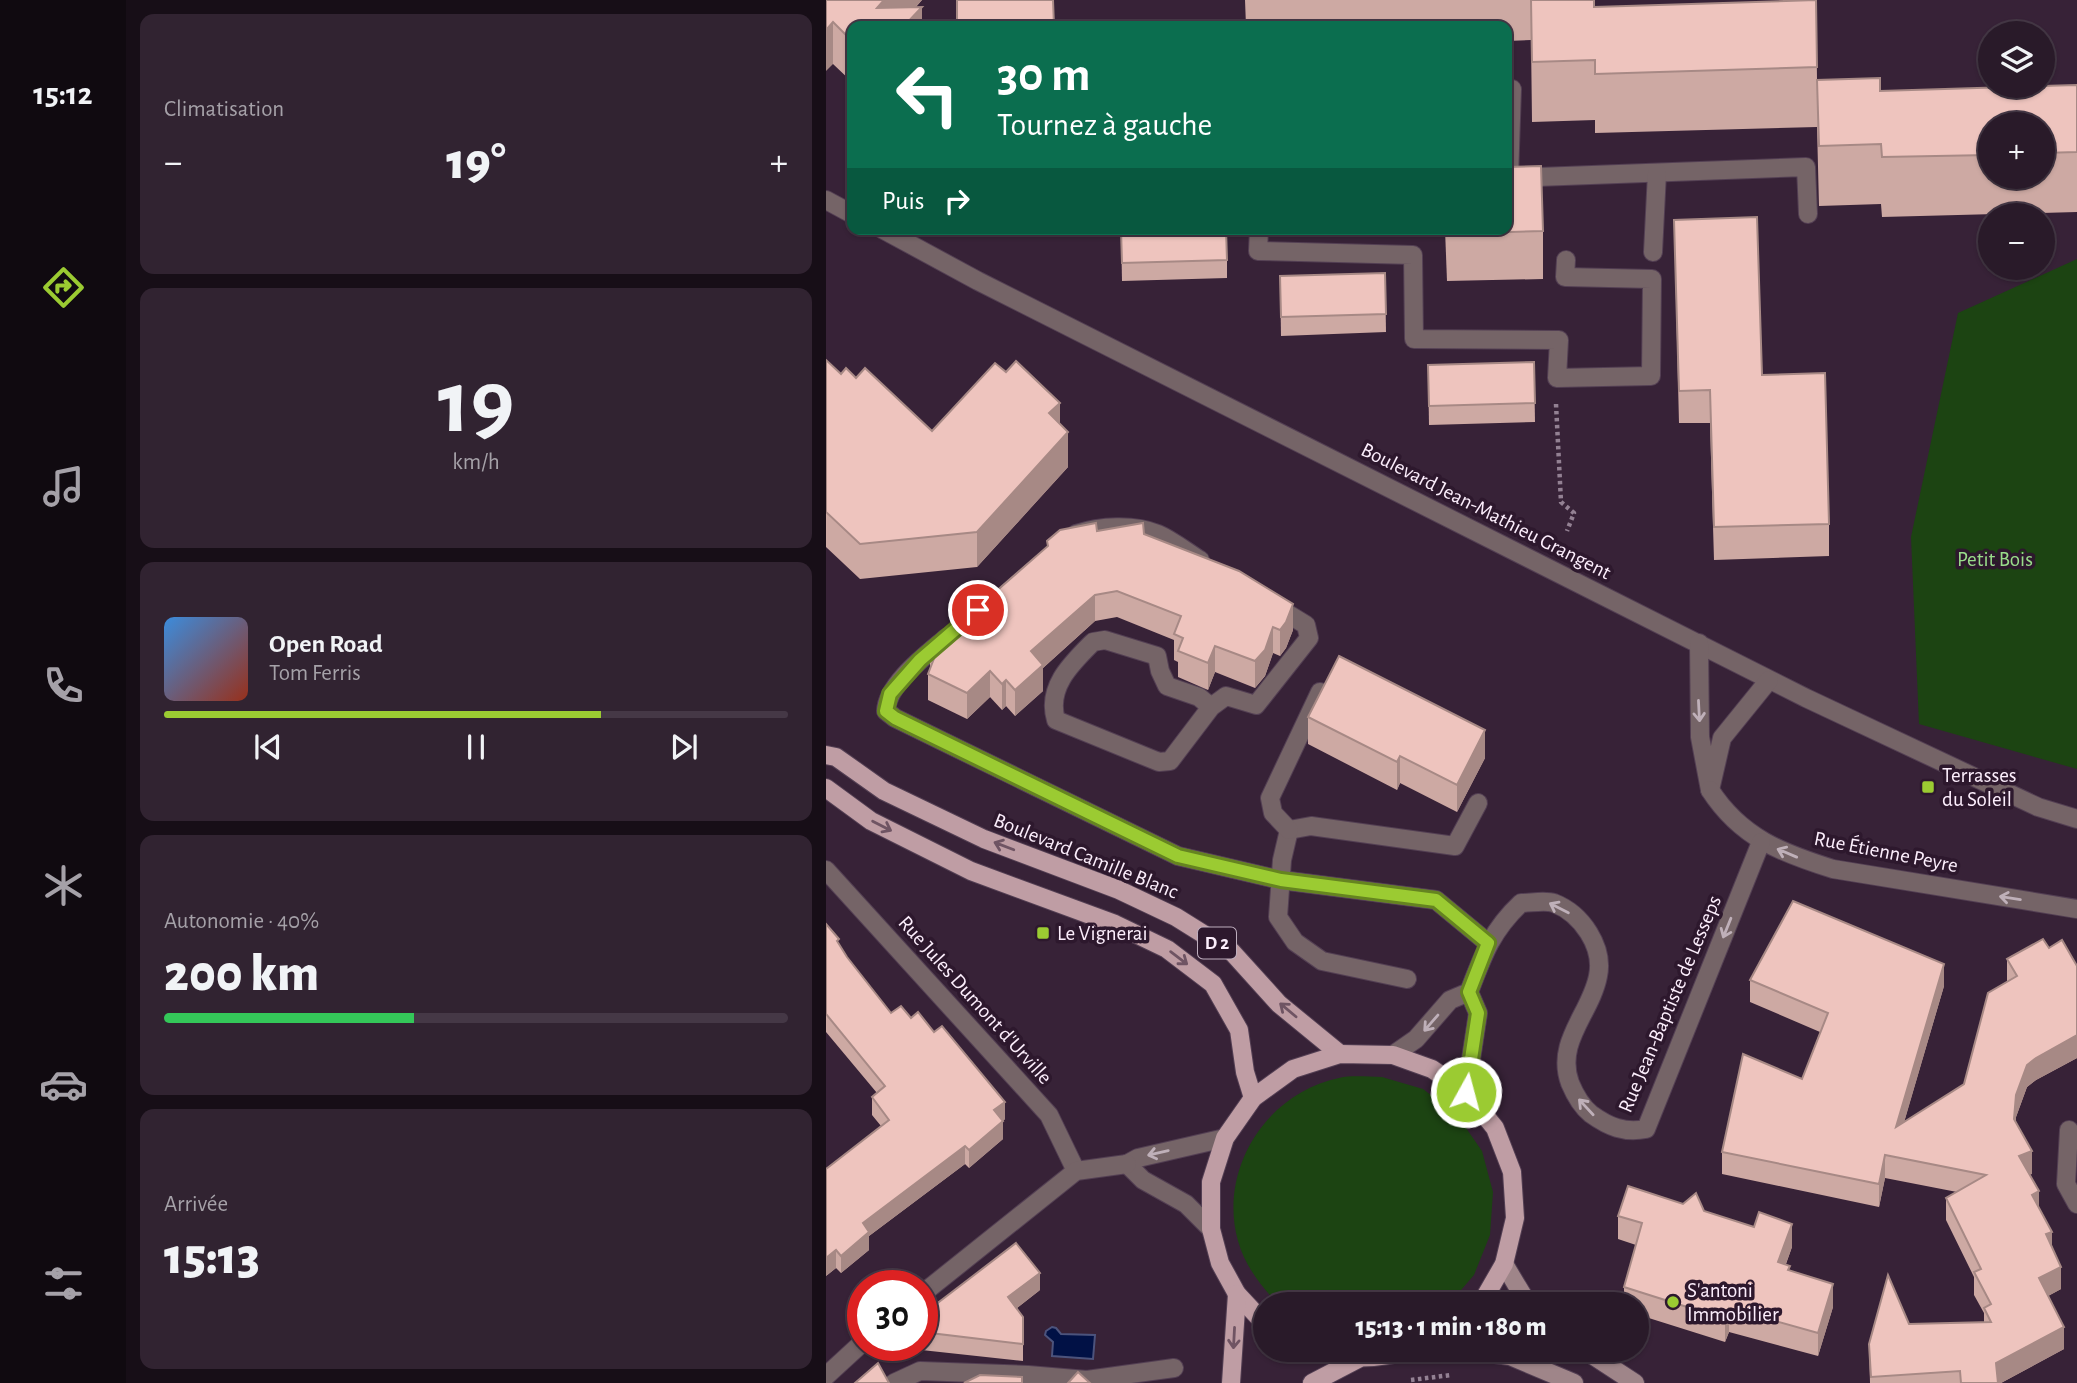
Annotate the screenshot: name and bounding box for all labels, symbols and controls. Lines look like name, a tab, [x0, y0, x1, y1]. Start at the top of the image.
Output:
map controls	[1978, 21, 2055, 280]
button: layers	[1978, 21, 2055, 98]
icon: left	[882, 49, 973, 140]
text: 30 m	[997, 51, 1091, 100]
text: 15:12	[33, 78, 93, 110]
text: Climatisation	[164, 98, 284, 121]
text: Tournez à gauche	[997, 109, 1212, 141]
button: +	[1978, 112, 2055, 189]
text: 19°	[446, 136, 506, 188]
text: −	[164, 144, 182, 182]
text: +	[770, 144, 788, 182]
icon: right	[938, 182, 976, 220]
text: Puis	[882, 188, 924, 214]
button: −	[1978, 203, 2055, 280]
icon: directions	[39, 263, 88, 312]
text: 19	[438, 358, 514, 449]
street label: Boulevard Jean-Mathieu Grangent	[1358, 439, 1615, 583]
text: km/h	[452, 451, 500, 474]
icon: music	[39, 462, 88, 511]
park label: Petit Bois	[1957, 549, 2033, 570]
pin	[948, 580, 1008, 640]
icon: arrive	[959, 591, 997, 629]
text: Open Road	[269, 631, 383, 657]
icon: phone	[39, 661, 88, 710]
text: Tom Ferris	[269, 662, 361, 685]
one-way arrow	[1693, 700, 1706, 722]
icon: previous	[249, 728, 287, 766]
icon: pause	[457, 728, 495, 766]
icon: next	[665, 728, 703, 766]
place label: Terrasses du Soleil	[1942, 765, 2017, 810]
marker: Terrasses du Soleil	[1920, 779, 1936, 795]
street label: Boulevard Camille Blanc	[991, 809, 1181, 903]
one-way arrow	[871, 820, 892, 834]
street label: Rue Étienne Peyre	[1812, 826, 1960, 876]
one-way arrow	[993, 839, 1015, 852]
one-way arrow	[1777, 846, 1798, 859]
icon: climate	[39, 861, 88, 910]
one-way arrow	[1999, 891, 2022, 904]
street label: Rue Jean-Baptiste de Lesseps	[1615, 892, 1725, 1116]
one-way arrow	[1549, 901, 1570, 914]
text: Autonomie · 40%	[164, 910, 319, 933]
street label: Rue Jules Dumont d'Urville	[894, 912, 1056, 1088]
one-way arrow	[1719, 916, 1732, 938]
place label: Le Vignerai	[1057, 923, 1148, 944]
marker: Le Vignerai	[1035, 925, 1051, 941]
road number: D 2	[1198, 928, 1236, 959]
text: 200 km	[164, 948, 319, 1000]
one-way arrow	[1169, 951, 1188, 966]
one-way arrow	[1279, 1003, 1297, 1018]
one-way arrow	[1423, 1014, 1439, 1032]
position arrow	[1429, 1055, 1503, 1129]
icon: car	[39, 1060, 88, 1109]
one-way arrow	[1577, 1099, 1594, 1116]
one-way arrow	[1148, 1148, 1170, 1161]
text: Arrivée	[164, 1193, 228, 1216]
text: 15:13	[164, 1231, 260, 1283]
icon: filters	[39, 1259, 88, 1308]
speed limit sign: 30	[847, 1270, 938, 1361]
place label: S'antoni Immobilier	[1687, 1280, 1779, 1325]
marker: S'antoni Immobilier	[1665, 1294, 1681, 1310]
text: 15:13 · 1 min · 180 m	[1355, 1314, 1547, 1340]
one-way arrow	[1227, 1327, 1240, 1349]

